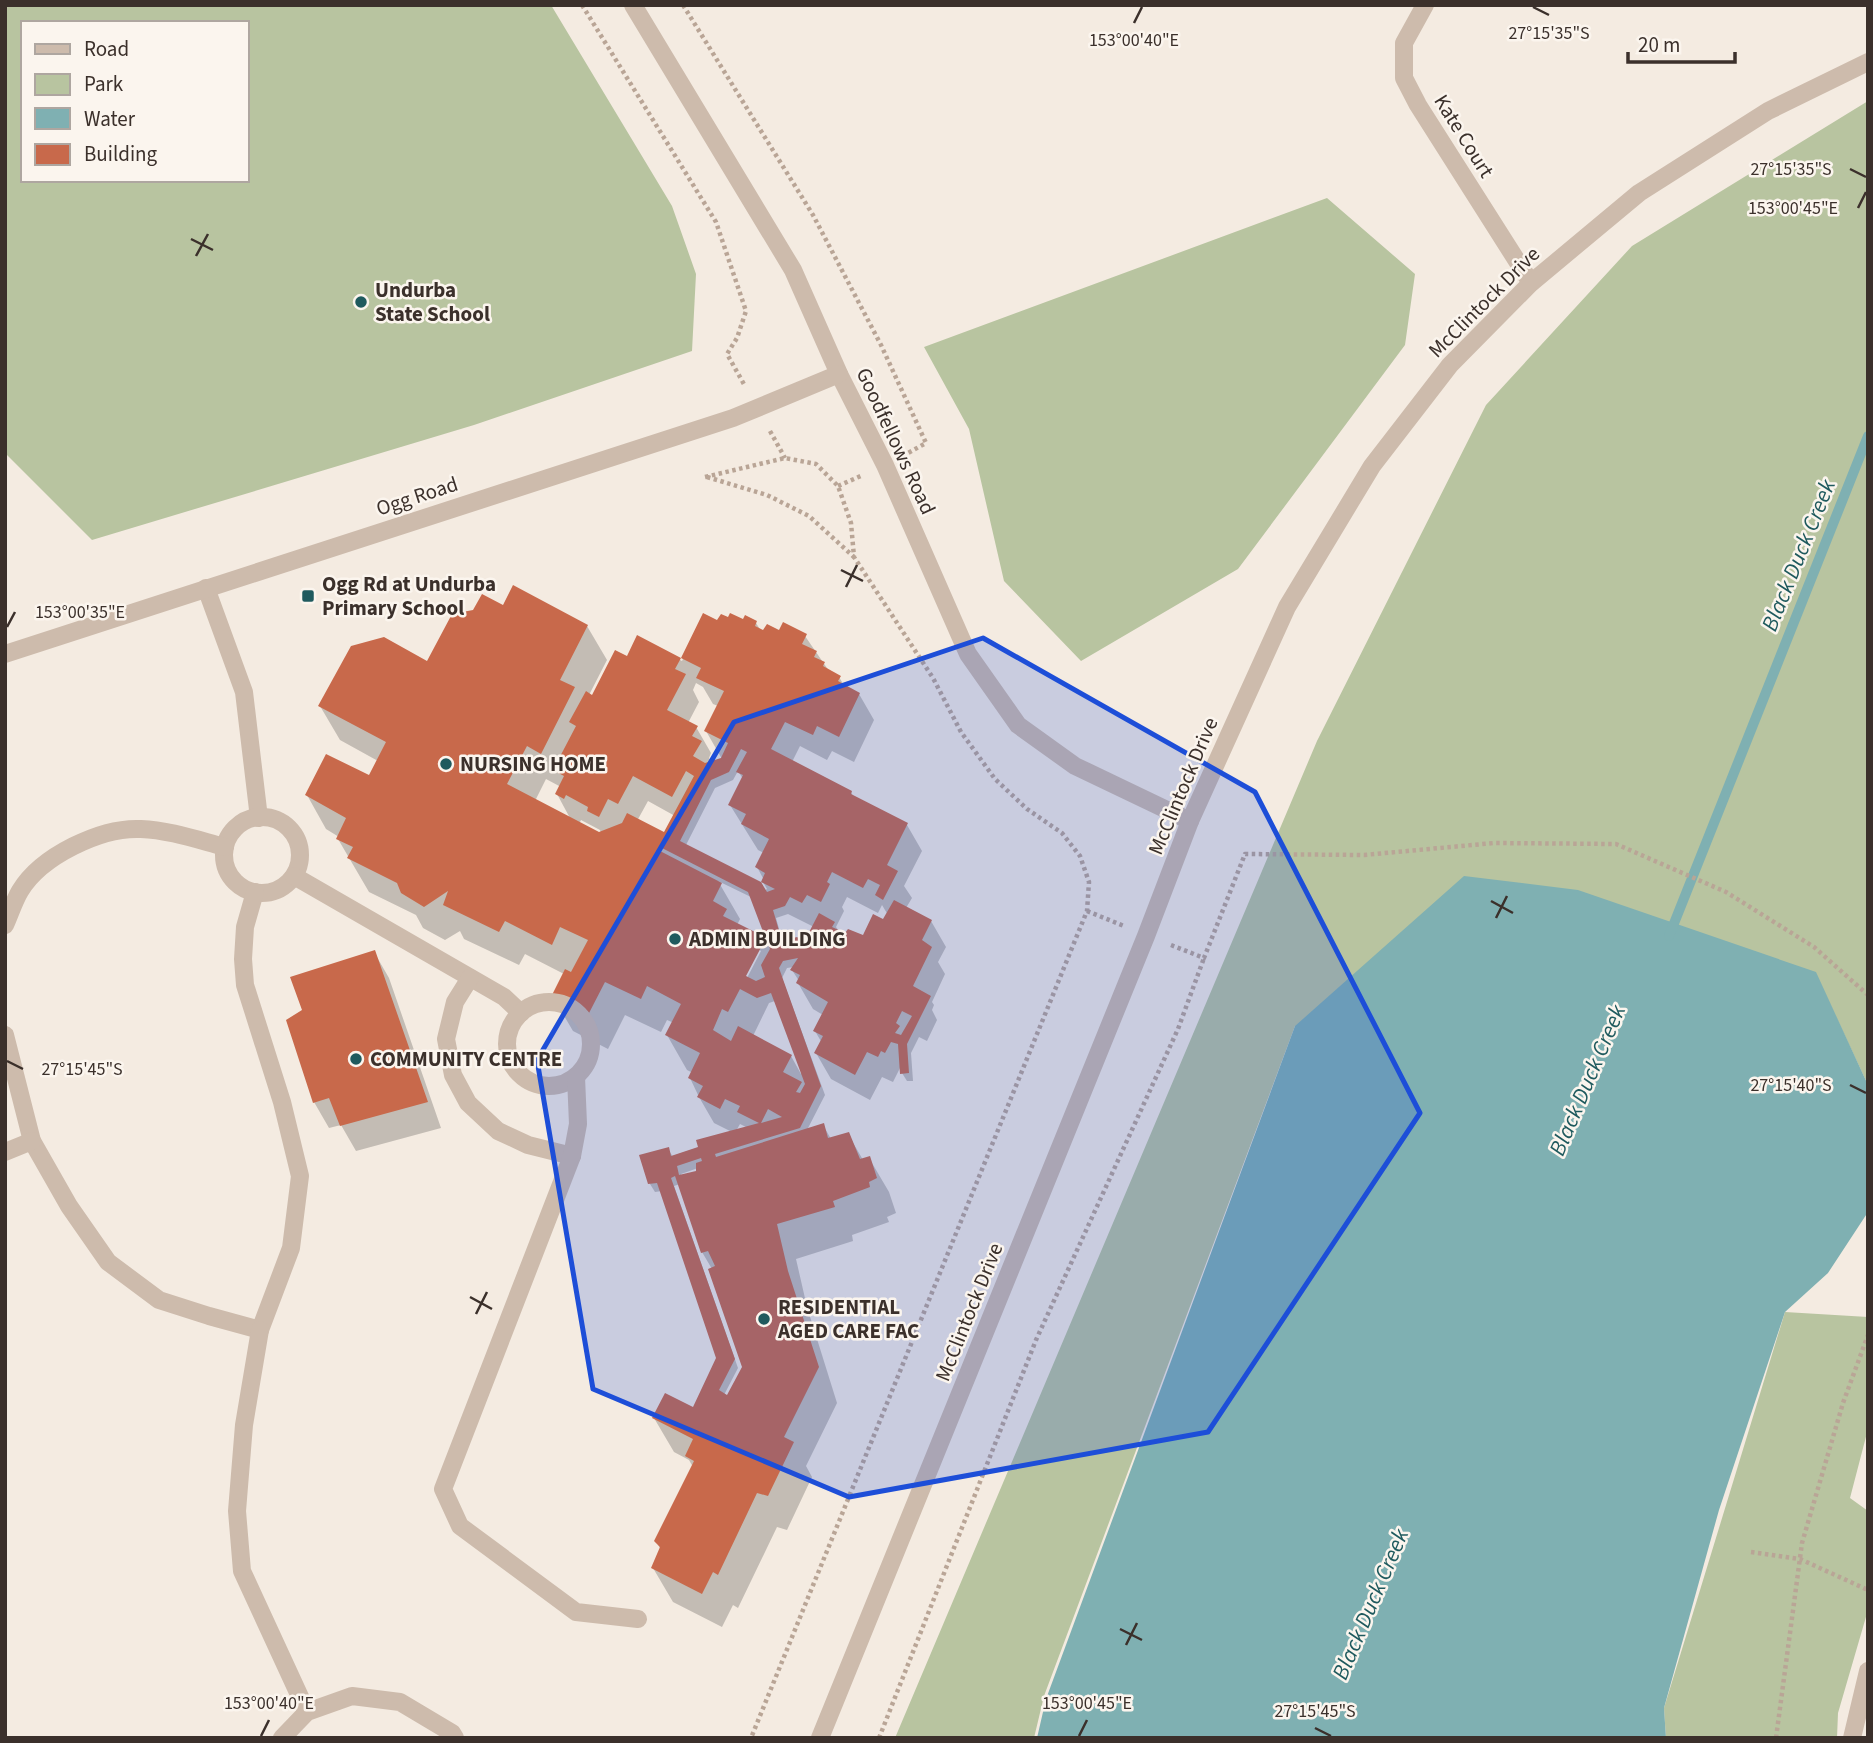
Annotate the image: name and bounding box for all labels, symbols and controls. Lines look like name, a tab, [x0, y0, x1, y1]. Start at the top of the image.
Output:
legend	[21, 21, 248, 182]
text: 27°15'35"S	[1508, 21, 1590, 46]
scale bar	[1628, 21, 1735, 65]
text: 153°00'40"E	[1089, 28, 1179, 53]
text: 20 m	[1638, 30, 1680, 60]
text: Road	[84, 34, 129, 64]
text: Park	[84, 69, 124, 99]
street label: Kate Court	[1427, 89, 1501, 183]
text: Water	[84, 104, 136, 134]
text: Building	[84, 139, 158, 169]
text: 27°15'35"S	[1750, 157, 1832, 182]
text: 153°00'45"E	[1748, 196, 1838, 221]
street label: McClintock Drive	[1422, 240, 1546, 364]
place label: Undurba State School	[375, 275, 490, 329]
marker: Undurba State School	[353, 294, 369, 310]
street label: Goodfellows Road	[849, 363, 943, 519]
street label: Ogg Road	[372, 469, 462, 523]
water label: Black Duck Creek	[1753, 473, 1844, 636]
place label: Ogg Rd at Undurba Primary School	[322, 569, 496, 623]
marker: Ogg Rd at Undurba Primary School	[300, 588, 316, 604]
text: 153°00'35"E	[35, 600, 125, 625]
street label: McClintock Drive	[1141, 713, 1225, 859]
place label: NURSING HOME	[460, 749, 606, 779]
marker: NURSING HOME	[438, 756, 454, 772]
place label: ADMIN BUILDING	[688, 924, 846, 954]
marker: ADMIN BUILDING	[667, 931, 683, 947]
water label: Black Duck Creek	[1541, 999, 1635, 1161]
place label: COMMUNITY CENTRE	[370, 1044, 562, 1074]
marker: COMMUNITY CENTRE	[348, 1051, 364, 1067]
text: 27°15'45"S	[41, 1057, 123, 1082]
text: 27°15'40"S	[1750, 1073, 1832, 1098]
street label: McClintock Drive	[928, 1238, 1010, 1386]
place label: RESIDENTIAL AGED CARE FAC	[777, 1292, 919, 1346]
marker: RESIDENTIAL AGED CARE FAC	[756, 1311, 772, 1327]
water label: Black Duck Creek	[1324, 1523, 1418, 1685]
text: 153°00'40"E	[224, 1691, 314, 1716]
text: 153°00'45"E	[1042, 1691, 1132, 1716]
text: 27°15'45"S	[1274, 1699, 1356, 1724]

